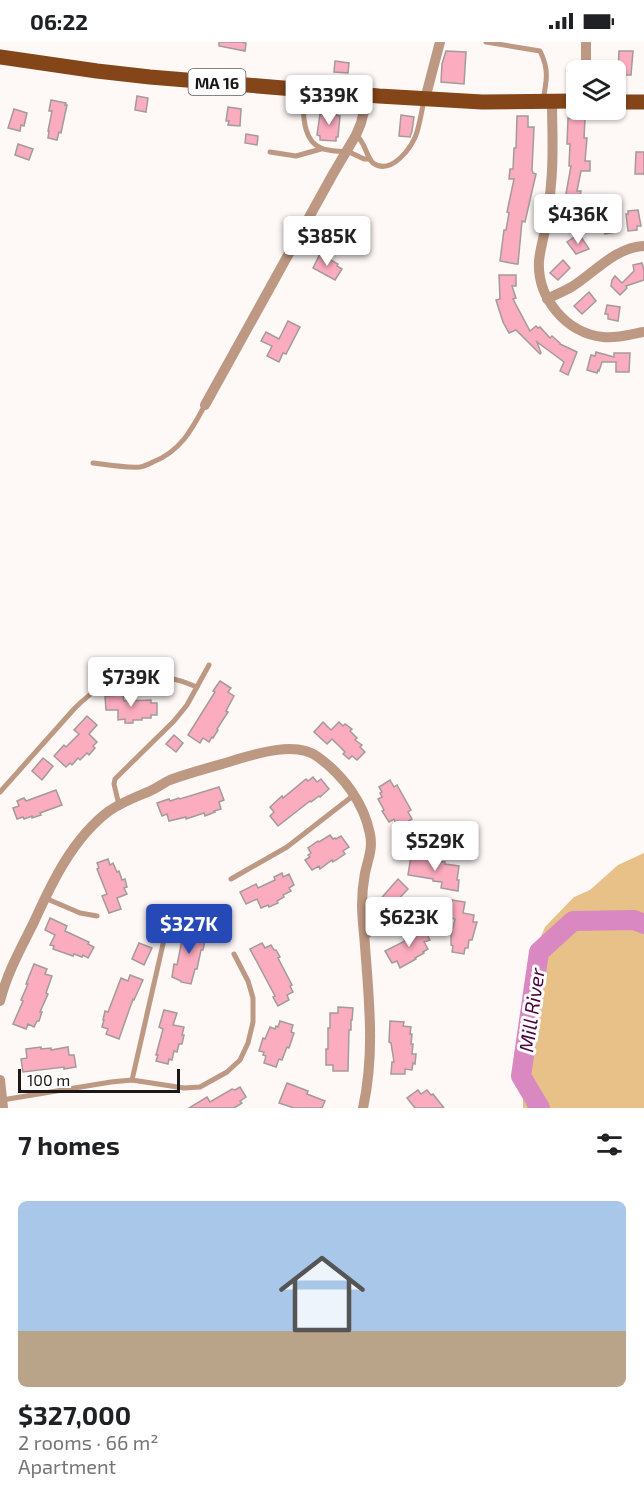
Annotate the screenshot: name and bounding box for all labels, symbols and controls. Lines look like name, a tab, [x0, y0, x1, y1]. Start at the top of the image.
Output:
text: 06:22	[30, 8, 88, 34]
map controls	[566, 60, 626, 120]
button: layers	[566, 60, 626, 120]
road number: MA 16	[188, 69, 246, 95]
pin: $339K	[287, 75, 371, 126]
text: $339K	[300, 82, 358, 106]
pin: $436K	[536, 194, 620, 245]
text: $436K	[548, 201, 608, 225]
pin: $385K	[285, 216, 369, 267]
text: $385K	[297, 223, 357, 247]
pin: $739K	[89, 657, 173, 708]
text: $739K	[102, 664, 160, 688]
pin: $529K	[393, 821, 477, 872]
text: $529K	[406, 828, 464, 852]
pin: $623K	[367, 897, 451, 948]
pin: $327K	[147, 904, 231, 955]
text: $623K	[379, 904, 439, 928]
text: $327K	[160, 911, 218, 935]
water label: Mill River	[513, 965, 549, 1054]
scale bar	[18, 1066, 180, 1094]
text: 100 m	[27, 1070, 70, 1089]
icon: filters	[593, 1128, 626, 1161]
text: 7 homes	[18, 1129, 120, 1160]
icon: home	[268, 1240, 376, 1348]
text: $327,000	[18, 1399, 131, 1430]
text: 2 rooms · 66 m²	[18, 1430, 159, 1454]
text: Apartment	[18, 1454, 116, 1478]

